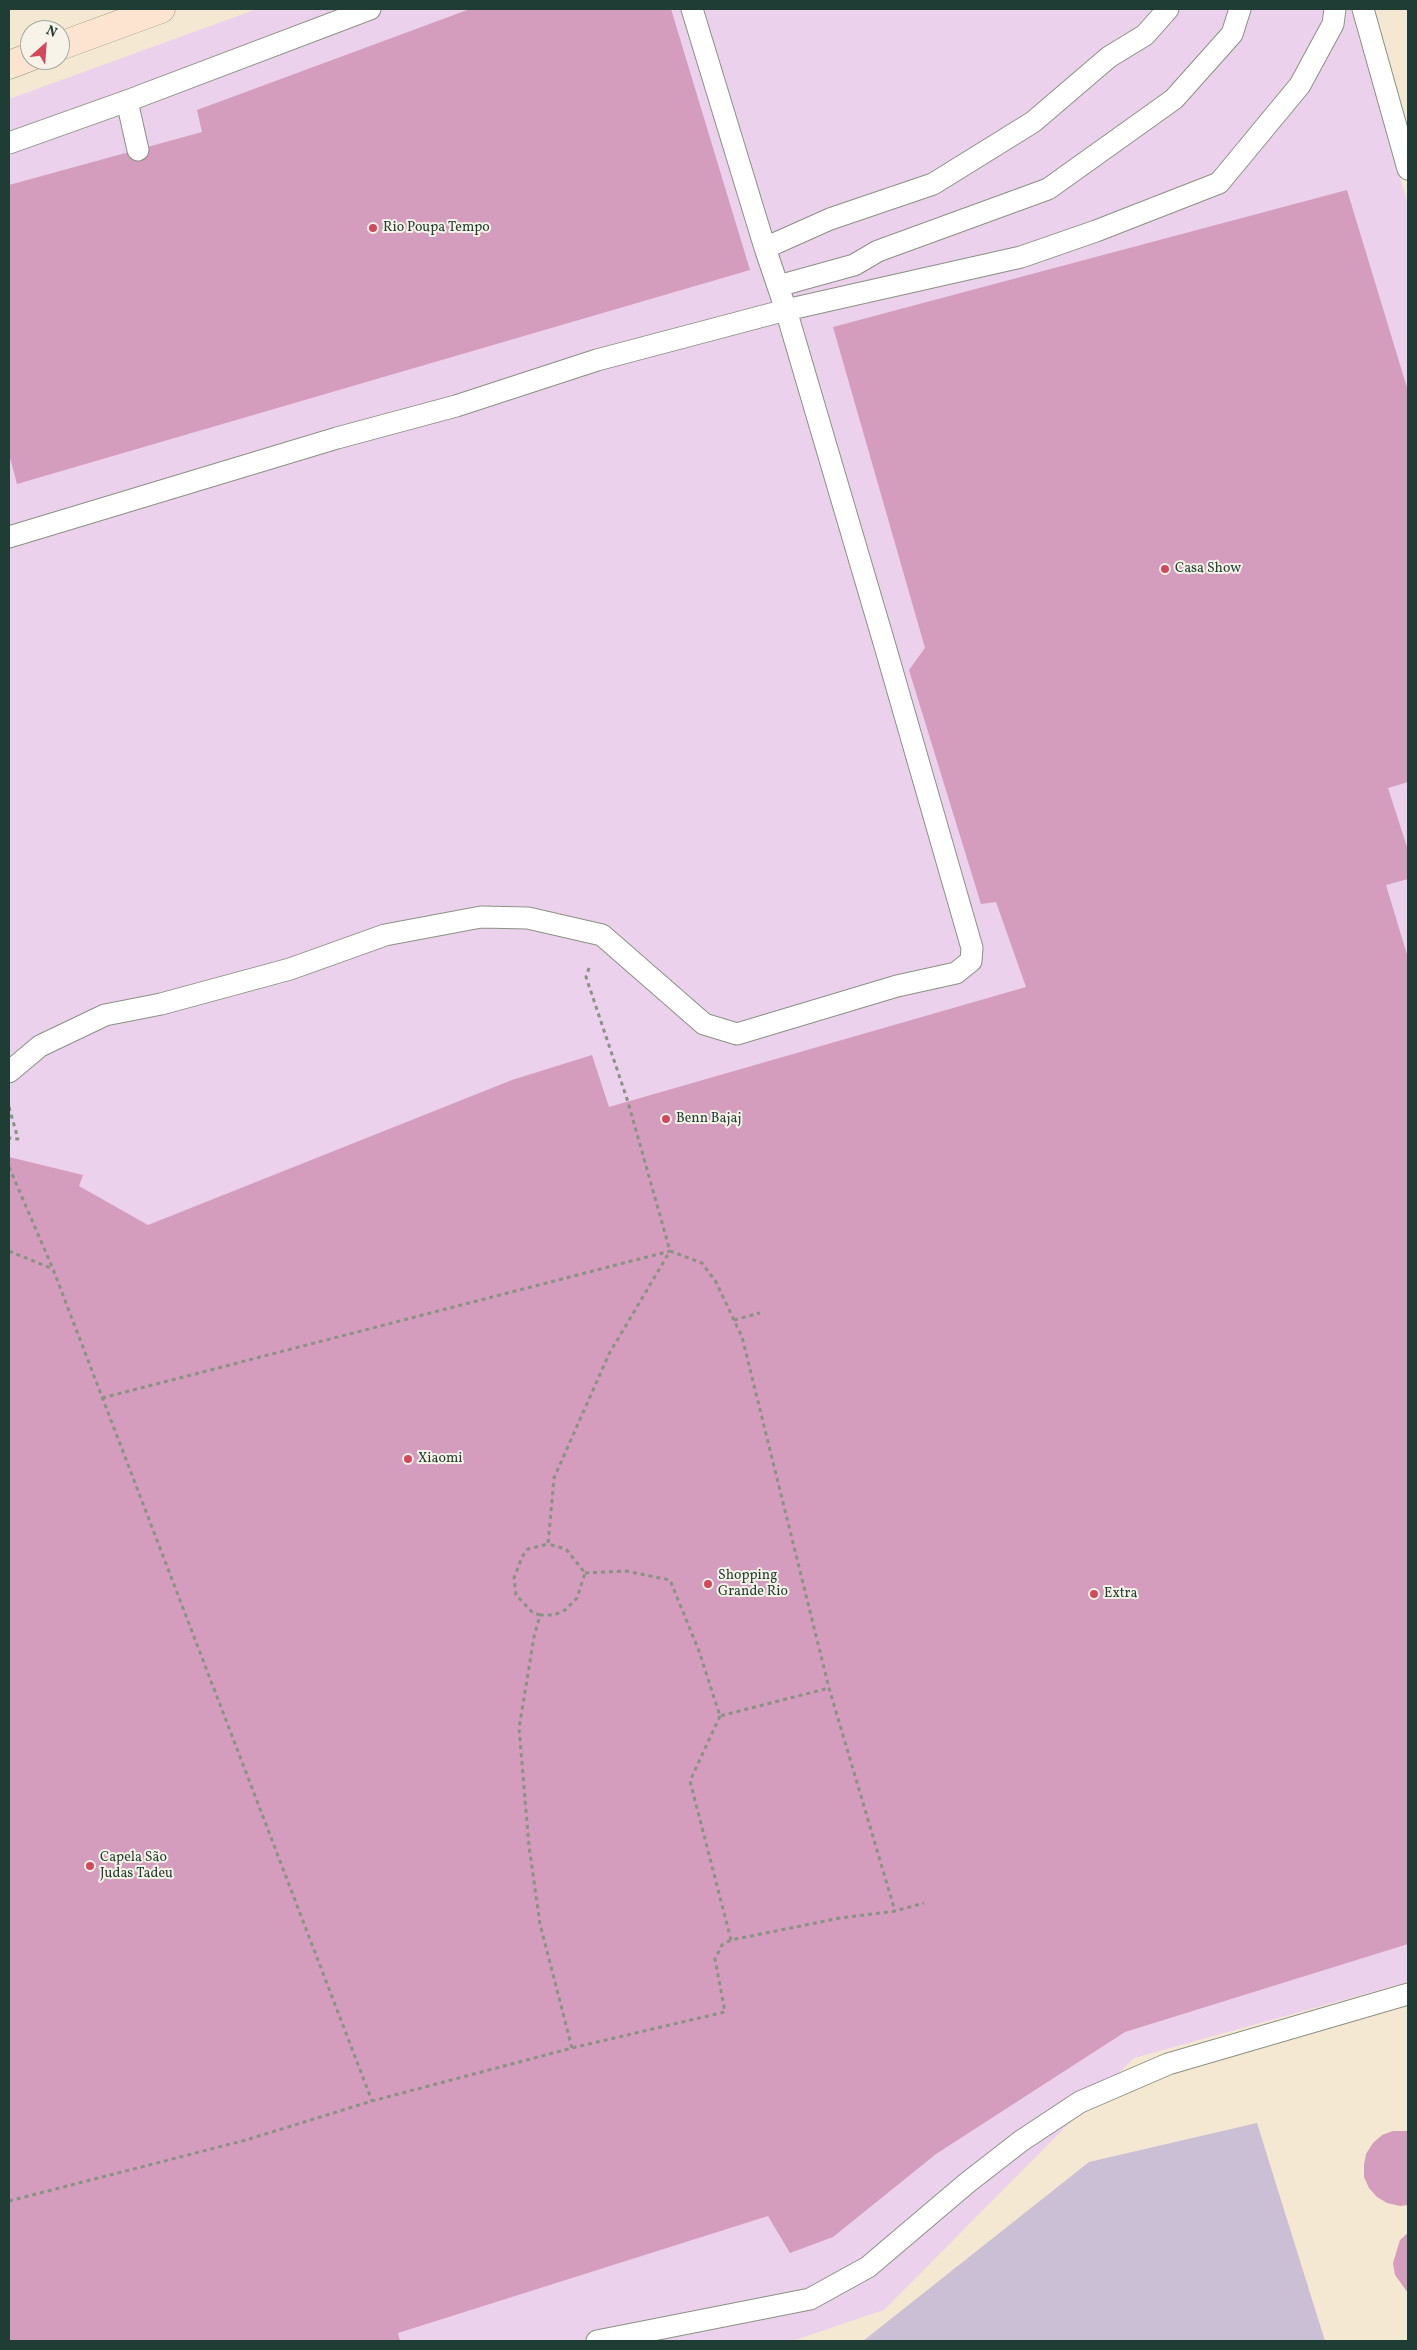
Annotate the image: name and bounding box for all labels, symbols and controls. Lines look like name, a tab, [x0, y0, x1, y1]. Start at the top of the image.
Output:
north arrow	[20, 20, 70, 70]
text: N	[43, 21, 60, 43]
place label: Rio Poupa Tempo	[383, 220, 490, 236]
marker: Rio Poupa Tempo	[367, 222, 379, 234]
place label: Casa Show	[1175, 561, 1241, 577]
marker: Casa Show	[1159, 563, 1171, 575]
place label: Benn Bajaj	[676, 1111, 741, 1127]
marker: Benn Bajaj	[660, 1113, 672, 1125]
place label: Xiaomi	[418, 1451, 463, 1467]
marker: Xiaomi	[402, 1453, 414, 1465]
place label: Shopping Grande Rio	[718, 1568, 788, 1600]
marker: Shopping Grande Rio	[702, 1578, 714, 1590]
place label: Extra	[1104, 1586, 1137, 1602]
marker: Extra	[1088, 1588, 1100, 1600]
place label: Capela São Judas Tadeu	[100, 1850, 173, 1882]
marker: Capela São Judas Tadeu	[84, 1860, 96, 1872]

